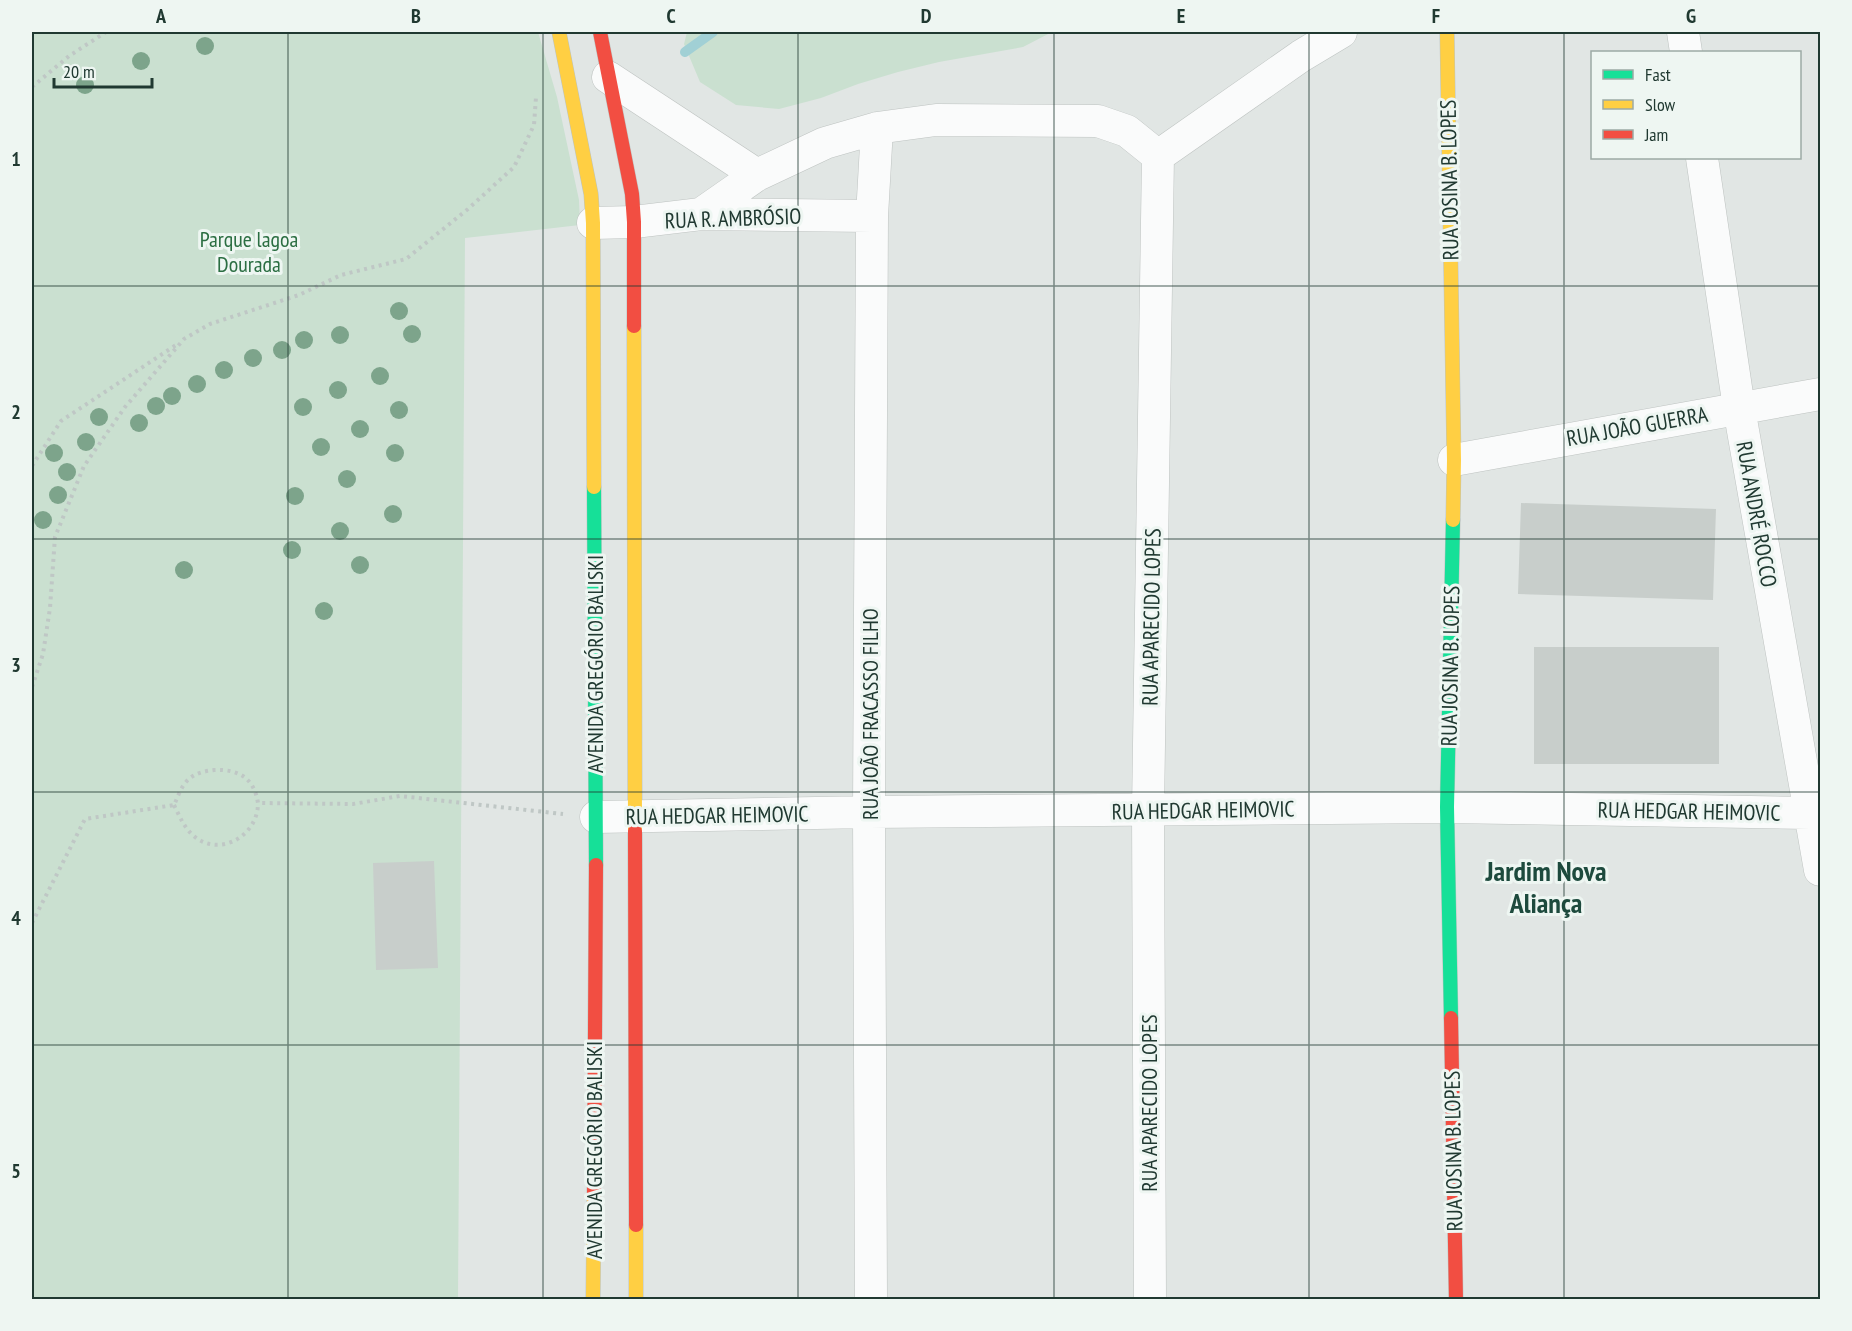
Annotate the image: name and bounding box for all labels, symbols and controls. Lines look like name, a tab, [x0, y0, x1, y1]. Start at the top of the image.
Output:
text: A	[155, 3, 167, 29]
text: B	[411, 3, 421, 29]
text: C	[666, 3, 676, 29]
text: D	[921, 3, 932, 29]
text: E	[1177, 3, 1185, 29]
text: F	[1432, 3, 1440, 29]
text: G	[1686, 3, 1696, 29]
scale bar	[54, 51, 152, 89]
legend	[1591, 51, 1801, 159]
text: 20 m	[63, 60, 95, 83]
text: Fast	[1645, 63, 1671, 86]
text: Slow	[1645, 93, 1676, 116]
street label: RUA JOSINA B. LOPES	[1434, 99, 1464, 261]
text: Jam	[1644, 123, 1668, 146]
text: 1	[11, 146, 21, 172]
street label: RUA R. AMBRÓSIO	[664, 202, 802, 234]
park label: Parque lagoa Dourada	[200, 225, 298, 278]
text: 2	[11, 399, 21, 425]
street label: RUA JOÃO GUERRA	[1564, 400, 1710, 452]
street label: RUA ANDRÉ ROCCO	[1730, 439, 1784, 589]
street label: RUA APARECIDO LOPES	[1135, 528, 1167, 706]
street label: AVENIDA GREGÓRIO BALISKI	[581, 555, 609, 773]
street label: RUA JOSINA B. LOPES	[1435, 585, 1465, 747]
street label: RUA JOÃO FRACASSO FILHO	[856, 608, 884, 820]
text: 3	[11, 652, 21, 678]
street label: RUA HEDGAR HEIMOVIC	[1111, 794, 1295, 826]
street label: RUA HEDGAR HEIMOVIC	[1597, 795, 1781, 827]
street label: RUA HEDGAR HEIMOVIC	[625, 799, 809, 831]
district label: Jardim Nova Aliança	[1485, 852, 1606, 921]
text: 4	[11, 905, 21, 931]
street label: RUA APARECIDO LOPES	[1135, 1014, 1163, 1192]
street label: AVENIDA GREGÓRIO BALISKI	[580, 1041, 608, 1259]
street label: RUA JOSINA B. LOPES	[1438, 1070, 1468, 1232]
text: 5	[11, 1158, 21, 1184]

